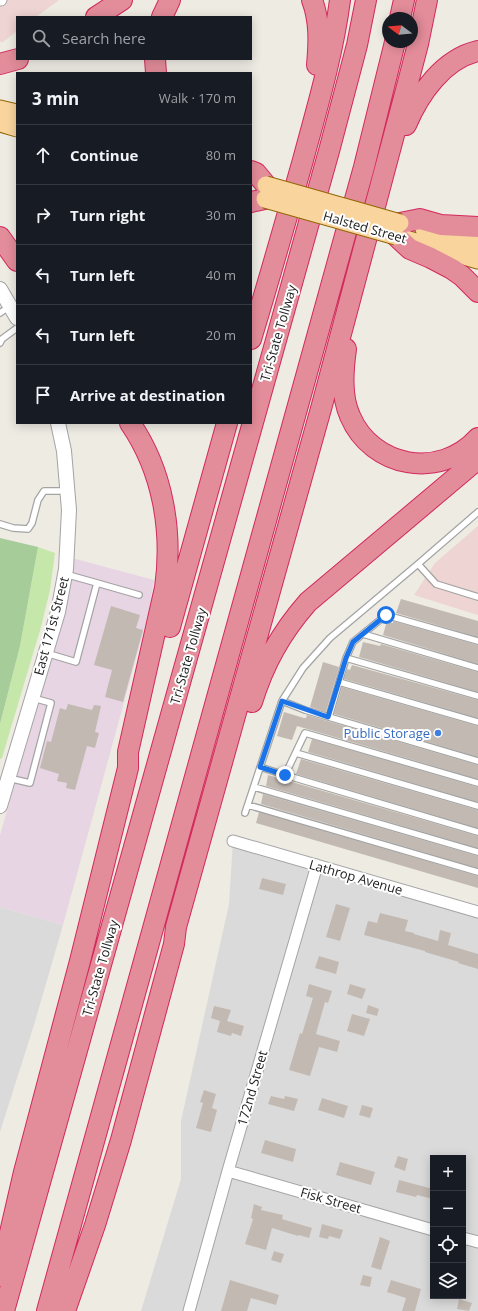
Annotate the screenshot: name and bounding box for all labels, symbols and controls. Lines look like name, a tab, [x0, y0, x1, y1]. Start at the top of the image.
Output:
north arrow	[382, 12, 418, 48]
search box	[16, 16, 252, 60]
icon: search	[30, 27, 52, 49]
text: Search here	[62, 28, 146, 48]
text: 3 min	[32, 87, 79, 110]
text: Walk · 170 m	[159, 89, 236, 107]
icon: ahead	[32, 144, 54, 166]
text: Continue	[70, 145, 138, 165]
text: 80 m	[206, 146, 236, 164]
icon: right	[32, 204, 54, 226]
text: Turn right	[70, 205, 145, 225]
text: 30 m	[206, 206, 236, 224]
street label: Halsted Street	[321, 207, 409, 248]
icon: left	[32, 264, 54, 286]
text: Turn left	[70, 265, 135, 285]
text: 40 m	[206, 266, 236, 284]
street label: Tri-State Tollway	[256, 282, 301, 383]
icon: left	[32, 324, 54, 346]
text: Turn left	[70, 325, 135, 345]
text: 20 m	[206, 326, 236, 344]
icon: arrive	[32, 384, 54, 406]
text: Arrive at destination	[70, 385, 225, 405]
street label: East 171st Street	[29, 574, 73, 677]
street label: Tri-State Tollway	[166, 605, 211, 706]
route start	[377, 606, 395, 624]
place label: Public Storage	[344, 724, 430, 742]
marker: Public Storage	[433, 728, 443, 738]
route end	[276, 766, 294, 784]
street label: Lathrop Avenue	[307, 855, 405, 899]
street label: Tri-State Tollway	[78, 917, 123, 1018]
street label: 172nd Street	[233, 1048, 271, 1128]
map controls	[430, 1155, 466, 1299]
button: +	[430, 1155, 466, 1191]
street label: Fisk Street	[298, 1183, 364, 1217]
button: −	[430, 1191, 466, 1227]
button: locate	[430, 1227, 466, 1263]
button: layers	[430, 1263, 466, 1299]

